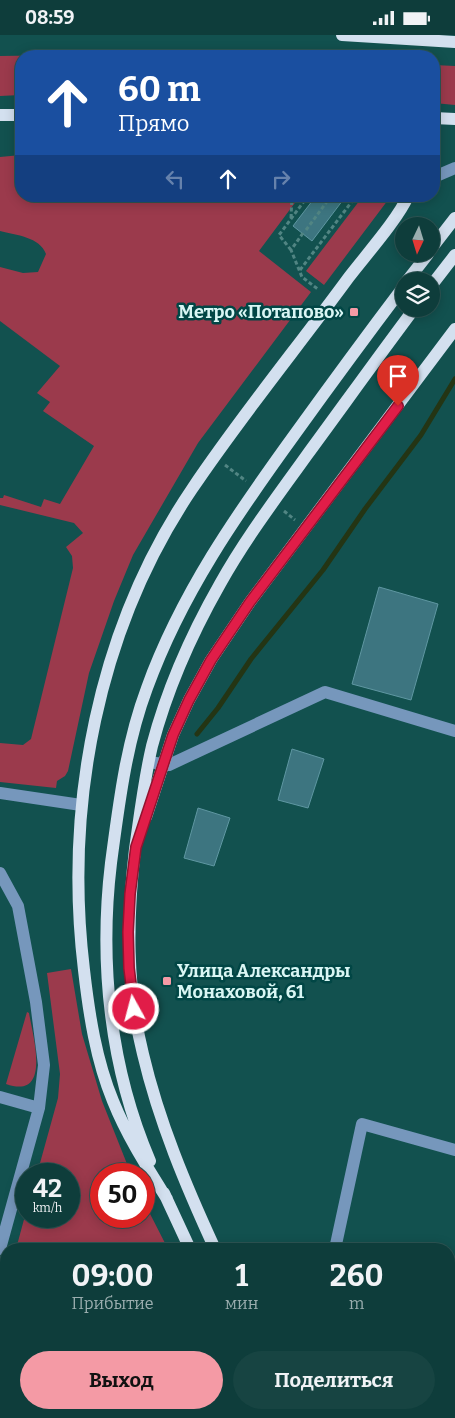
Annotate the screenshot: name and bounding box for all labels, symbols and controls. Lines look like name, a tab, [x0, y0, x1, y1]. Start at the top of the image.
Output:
text: 08:59	[25, 6, 74, 29]
text: 60 m	[118, 68, 201, 110]
icon: ahead	[35, 70, 100, 135]
text: Прямо	[118, 110, 189, 137]
icon: left	[161, 165, 189, 193]
icon: ahead	[214, 165, 242, 193]
icon: right	[267, 165, 295, 193]
north arrow	[395, 217, 440, 263]
map controls	[395, 217, 440, 317]
button: layers	[395, 272, 440, 317]
place label: Метро «Потапово»	[178, 301, 344, 323]
marker: Метро «Потапово»	[348, 306, 360, 318]
pin	[377, 355, 419, 406]
icon: arrive	[384, 362, 412, 390]
place label: Улица Александры Монаховой, 61	[177, 960, 350, 1003]
marker: Улица Александры Монаховой, 61	[161, 975, 173, 987]
position arrow	[107, 982, 159, 1034]
speed limit sign: 50	[90, 1163, 155, 1228]
text: 42	[33, 1174, 62, 1204]
text: km/h	[33, 1201, 62, 1215]
text: 09:00	[72, 1258, 153, 1294]
text: 1	[235, 1258, 248, 1294]
text: 260	[330, 1258, 383, 1294]
text: Прибытие	[72, 1294, 154, 1313]
text: мин	[225, 1294, 258, 1313]
text: m	[349, 1294, 364, 1313]
button: Выход	[20, 1351, 223, 1409]
button: Поделиться	[233, 1351, 435, 1409]

